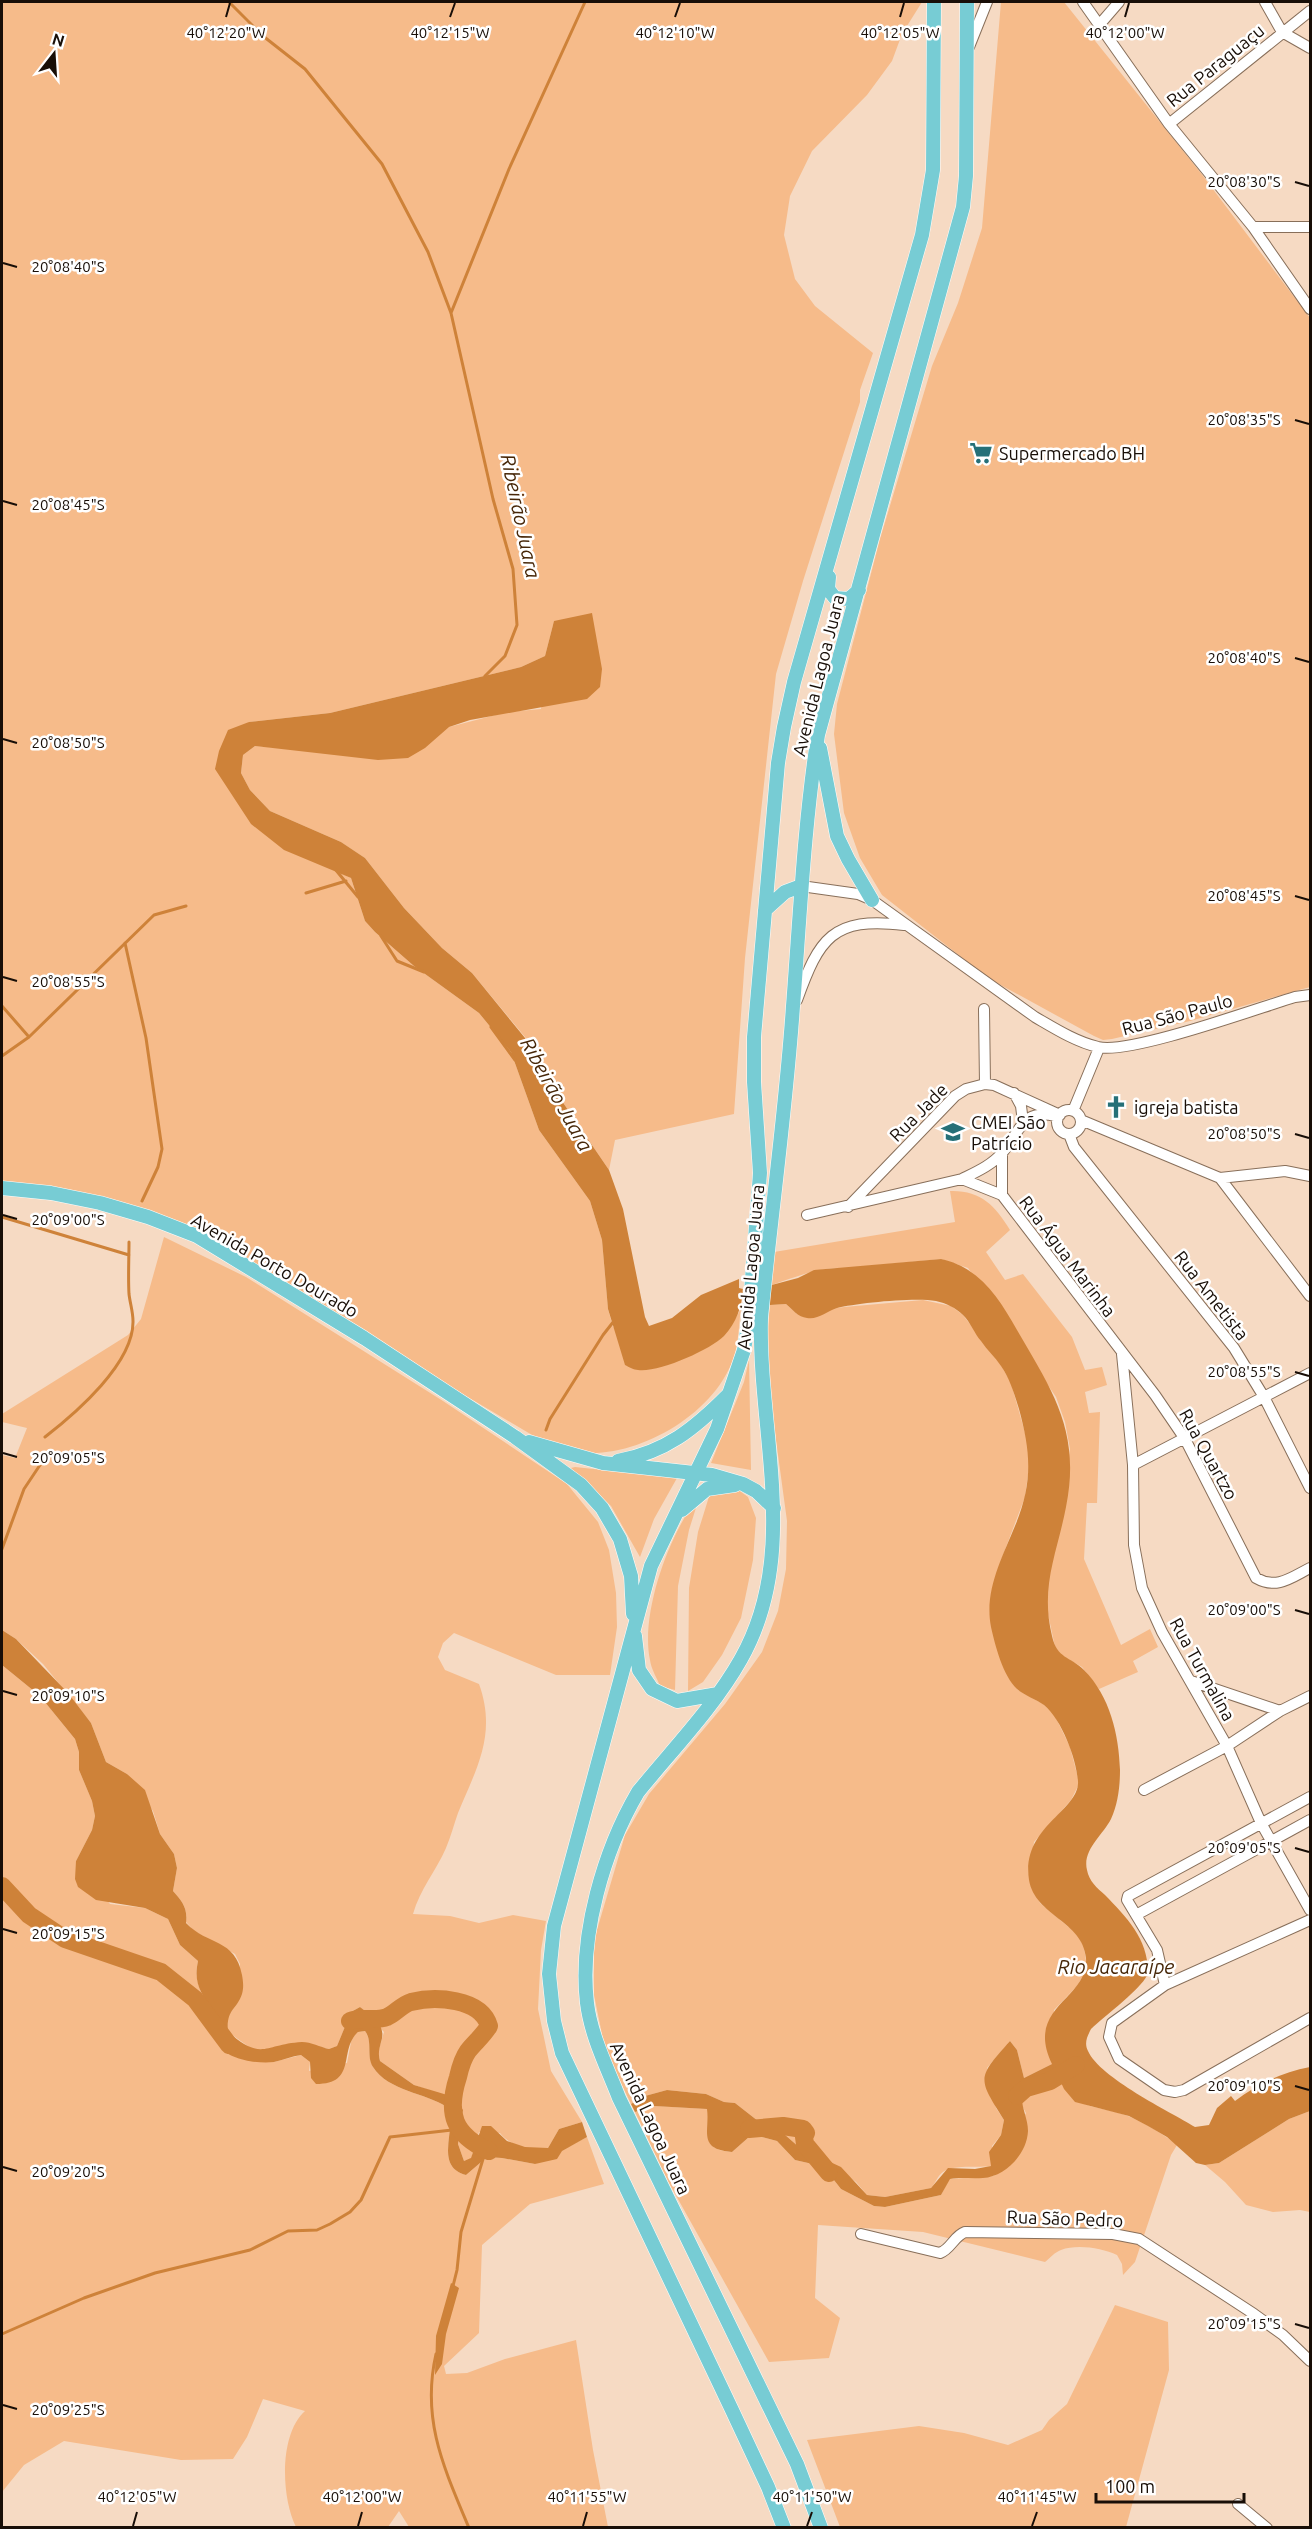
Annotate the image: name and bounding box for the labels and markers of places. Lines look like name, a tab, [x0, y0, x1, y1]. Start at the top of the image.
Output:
supermarket icon: Supermercado BH	[968, 440, 994, 466]
place label: Supermercado BH	[999, 443, 1145, 463]
church icon: igreja batista	[1103, 1094, 1129, 1120]
place label: igreja batista	[1134, 1097, 1239, 1117]
place label: CMEI São Patrício	[971, 1112, 1046, 1153]
school or university icon: CMEI São Patrício	[940, 1119, 966, 1145]

